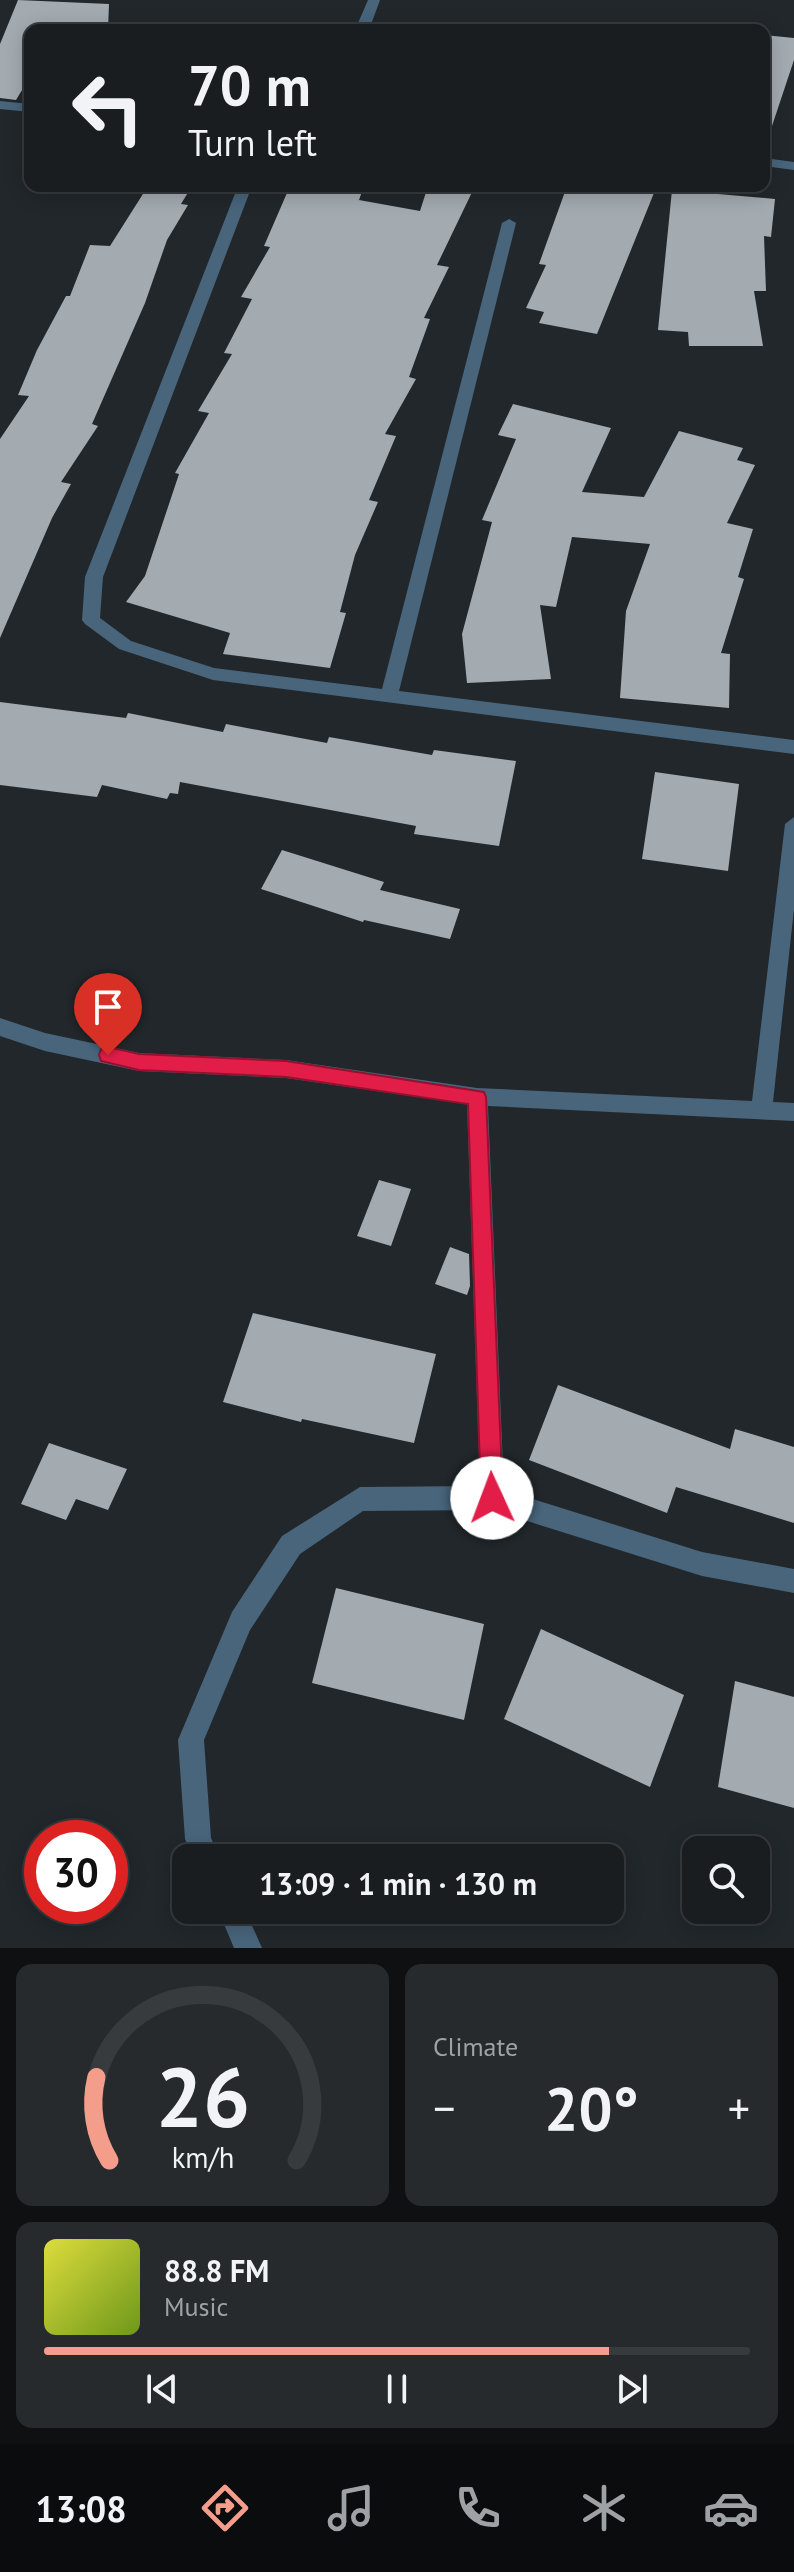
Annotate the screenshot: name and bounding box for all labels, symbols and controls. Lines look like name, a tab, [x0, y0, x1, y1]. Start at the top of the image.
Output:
text: 70 m	[188, 49, 311, 121]
icon: left	[56, 56, 160, 160]
text: Turn left	[188, 119, 317, 166]
pin	[74, 973, 142, 1055]
icon: arrive	[86, 985, 130, 1029]
position arrow	[450, 1456, 534, 1540]
speed limit sign: 30	[24, 1820, 128, 1924]
map controls	[682, 1836, 770, 1924]
button: search	[682, 1836, 770, 1924]
text: 13:09 · 1 min · 130 m	[259, 1864, 537, 1903]
text: Climate	[433, 2030, 518, 2063]
text: 26	[155, 2042, 250, 2150]
text: 20°	[544, 2069, 639, 2147]
text: −	[433, 2079, 455, 2136]
text: +	[728, 2079, 750, 2136]
text: km/h	[171, 2139, 234, 2176]
text: 88.8 FM	[164, 2251, 269, 2290]
text: Music	[164, 2290, 228, 2323]
icon: previous	[140, 2367, 184, 2411]
icon: pause	[375, 2367, 419, 2411]
icon: next	[610, 2367, 654, 2411]
icon: directions	[197, 2480, 253, 2536]
icon: music	[323, 2480, 379, 2536]
icon: phone	[450, 2480, 506, 2536]
icon: climate	[576, 2480, 632, 2536]
icon: car	[703, 2480, 759, 2536]
text: 13:08	[35, 2485, 127, 2532]

